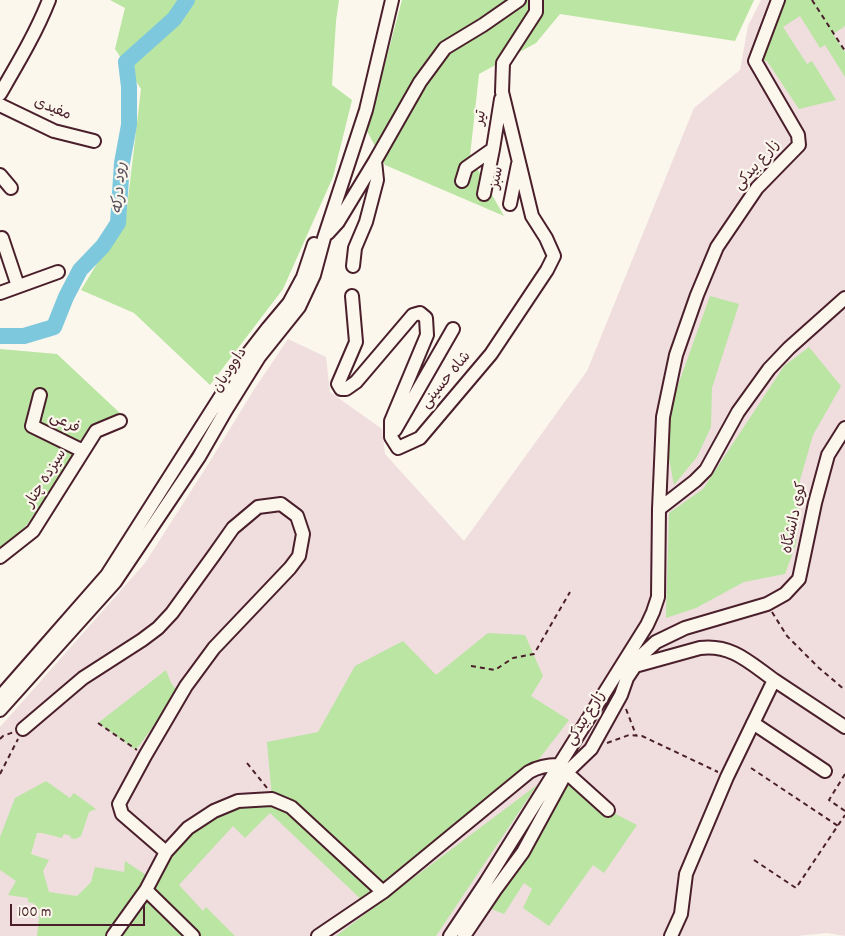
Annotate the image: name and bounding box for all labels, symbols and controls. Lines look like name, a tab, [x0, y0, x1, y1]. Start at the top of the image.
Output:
street label: مفیدی	[31, 94, 73, 126]
street label: تیر	[472, 109, 492, 127]
street label: زارع بیدکی	[731, 137, 785, 195]
water label: رود درکه	[110, 162, 132, 214]
street label: سبز	[487, 165, 509, 191]
street label: داوودیان	[210, 345, 252, 397]
street label: شاه حسینی	[418, 349, 476, 413]
street label: فرعی	[46, 409, 82, 439]
street label: سیزده چنار	[22, 447, 72, 511]
street label: کوی دانشگاه	[780, 480, 812, 556]
street label: زارع بیدکی	[563, 688, 611, 750]
scale bar	[12, 894, 148, 926]
text: 100 m	[18, 902, 51, 924]

